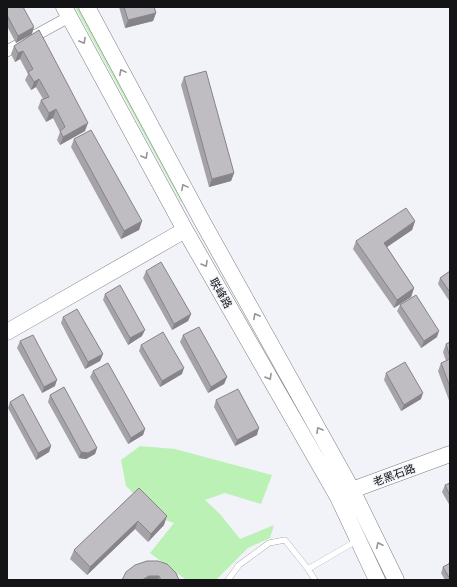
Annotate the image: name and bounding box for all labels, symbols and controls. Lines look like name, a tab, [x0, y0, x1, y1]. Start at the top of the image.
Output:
one-way arrow	[78, 37, 85, 45]
one-way arrow	[120, 69, 127, 76]
one-way arrow	[140, 151, 147, 159]
one-way arrow	[181, 183, 189, 191]
one-way arrow	[200, 260, 207, 267]
street label: 联峰路	[207, 276, 234, 311]
one-way arrow	[253, 313, 260, 320]
one-way arrow	[264, 373, 272, 380]
one-way arrow	[316, 427, 324, 434]
street label: 老黑石路	[371, 462, 417, 489]
one-way arrow	[376, 542, 384, 549]

